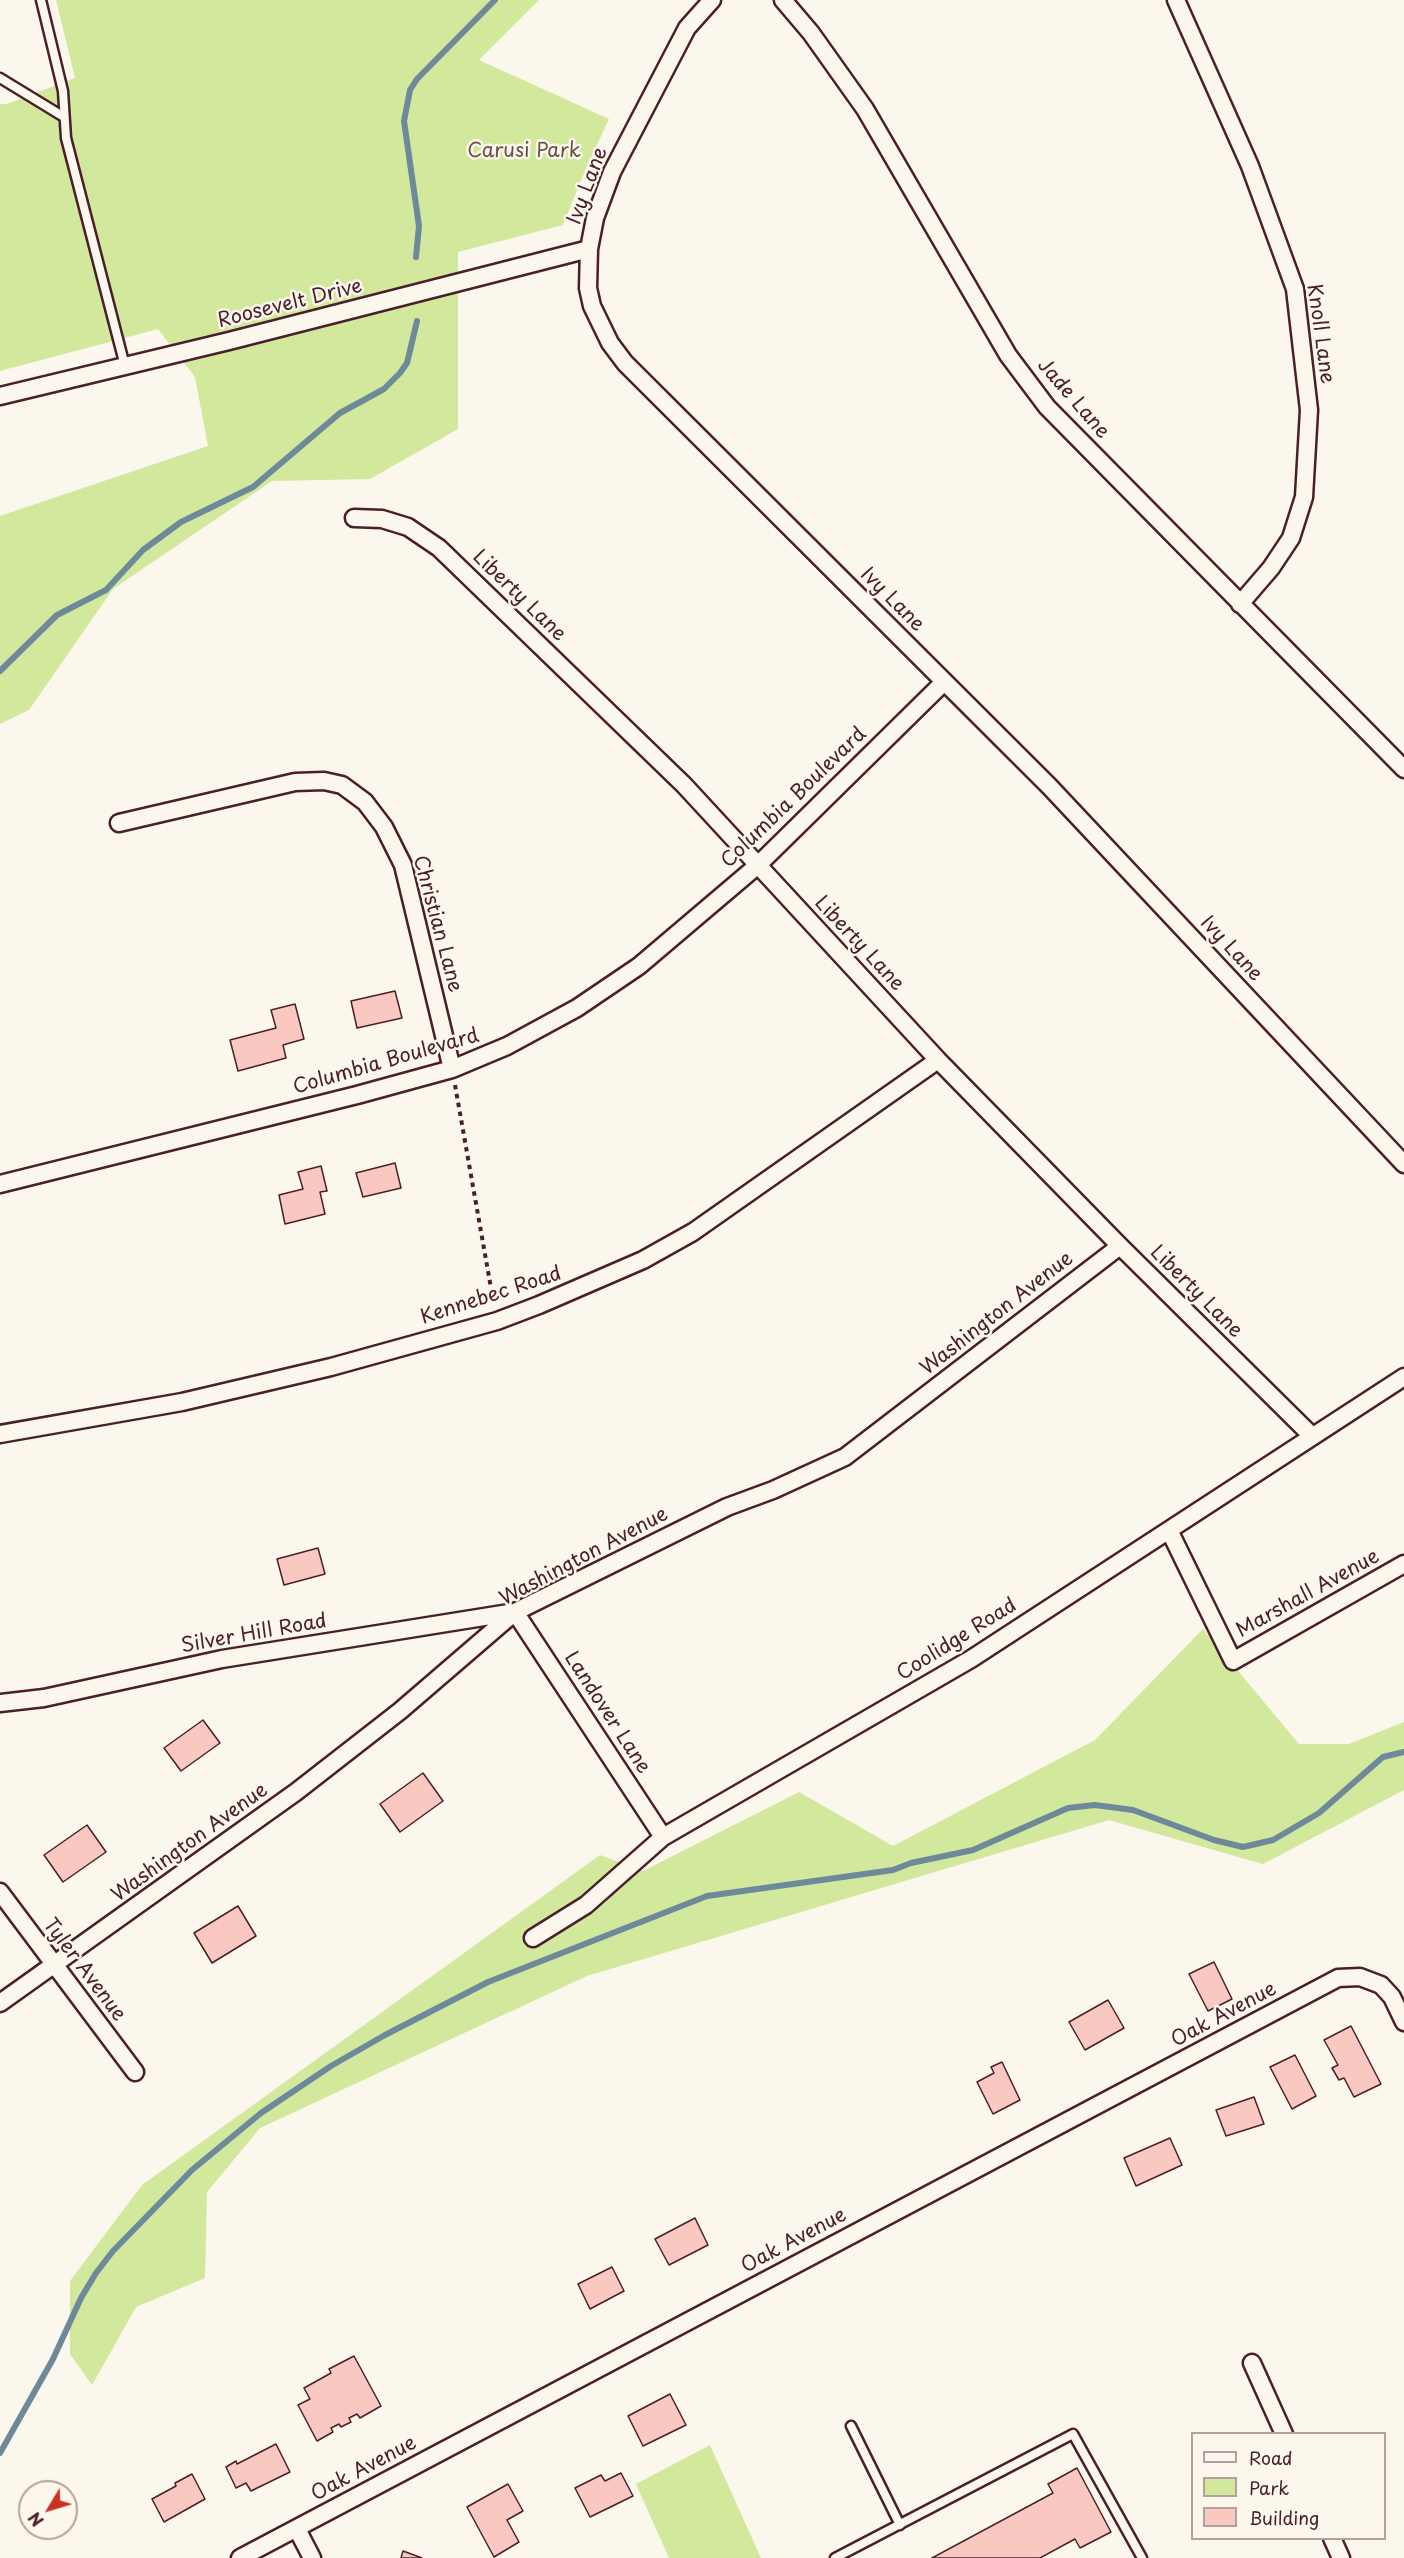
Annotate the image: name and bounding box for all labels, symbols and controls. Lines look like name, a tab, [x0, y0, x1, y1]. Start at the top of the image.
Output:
park label: Carusi Park	[467, 139, 581, 163]
street label: Ivy Lane	[563, 144, 613, 228]
street label: Roosevelt Drive	[215, 274, 365, 334]
street label: Knoll Lane	[1301, 283, 1339, 385]
street label: Jade Lane	[1032, 354, 1114, 444]
street label: Liberty Lane	[467, 545, 571, 647]
street label: Ivy Lane	[855, 563, 929, 637]
street label: Columbia Boulevard	[717, 723, 871, 873]
street label: Christian Lane	[407, 853, 467, 995]
street label: Liberty Lane	[809, 892, 909, 996]
street label: Ivy Lane	[1195, 911, 1267, 987]
street label: Columbia Boulevard	[290, 1024, 482, 1100]
street label: Liberty Lane	[1145, 1241, 1247, 1343]
street label: Washington Avenue	[916, 1247, 1078, 1381]
street label: Kennebec Road	[417, 1262, 565, 1330]
street label: Washington Avenue	[496, 1503, 672, 1611]
street label: Marshall Avenue	[1232, 1545, 1384, 1643]
street label: Coolidge Road	[893, 1594, 1021, 1686]
street label: Silver Hill Road	[179, 1609, 329, 1659]
street label: Landover Lane	[559, 1648, 655, 1778]
street label: Washington Avenue	[107, 1778, 273, 1908]
street label: Tyler Avenue	[38, 1914, 130, 2026]
street label: Oak Avenue	[1167, 1977, 1281, 2053]
street label: Oak Avenue	[737, 2203, 851, 2279]
street label: Oak Avenue	[307, 2431, 421, 2507]
legend	[1191, 2432, 1386, 2540]
text: Road	[1249, 2444, 1293, 2471]
text: Park	[1249, 2474, 1289, 2501]
north arrow	[18, 2480, 78, 2540]
text: Building	[1249, 2504, 1319, 2531]
text: N	[22, 2507, 49, 2532]

